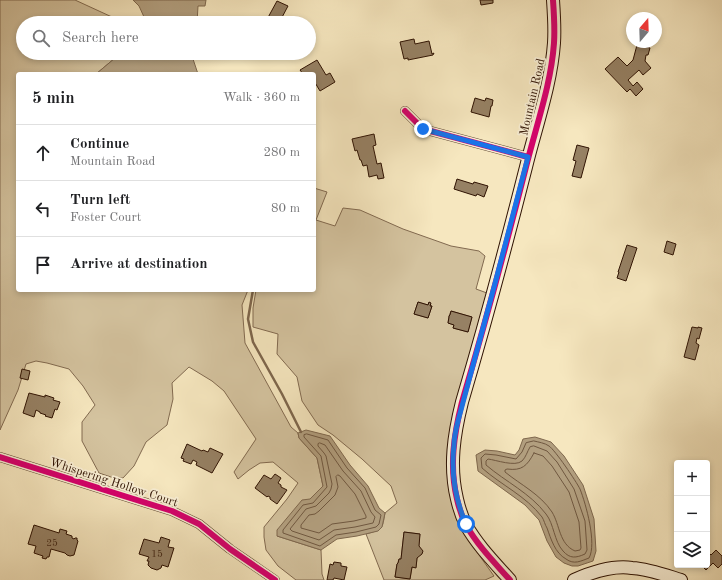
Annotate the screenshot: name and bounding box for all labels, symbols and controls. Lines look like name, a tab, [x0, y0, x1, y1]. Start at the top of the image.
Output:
north arrow	[626, 12, 662, 48]
search box	[16, 16, 316, 60]
icon: search	[30, 27, 52, 49]
text: Search here	[62, 31, 139, 46]
street label: Mountain Road	[518, 57, 548, 137]
text: 5 min	[32, 90, 75, 107]
text: Walk · 360 m	[223, 91, 300, 104]
route end	[414, 120, 432, 138]
text: Continue	[70, 137, 129, 152]
icon: ahead	[32, 142, 54, 164]
text: 280 m	[263, 146, 300, 159]
text: Mountain Road	[70, 155, 155, 168]
text: Turn left	[70, 193, 130, 208]
icon: left	[32, 198, 54, 220]
text: 80 m	[271, 202, 300, 215]
text: Foster Court	[70, 211, 141, 224]
icon: arrive	[32, 254, 54, 276]
text: Arrive at destination	[70, 257, 208, 272]
street label: Whispering Hollow Court	[48, 457, 179, 509]
map controls	[674, 460, 710, 568]
button: +	[674, 460, 710, 496]
button: −	[674, 496, 710, 532]
route start	[457, 515, 475, 533]
button: layers	[674, 532, 710, 568]
house number: 25	[46, 538, 58, 548]
house number: 15	[151, 549, 163, 559]

